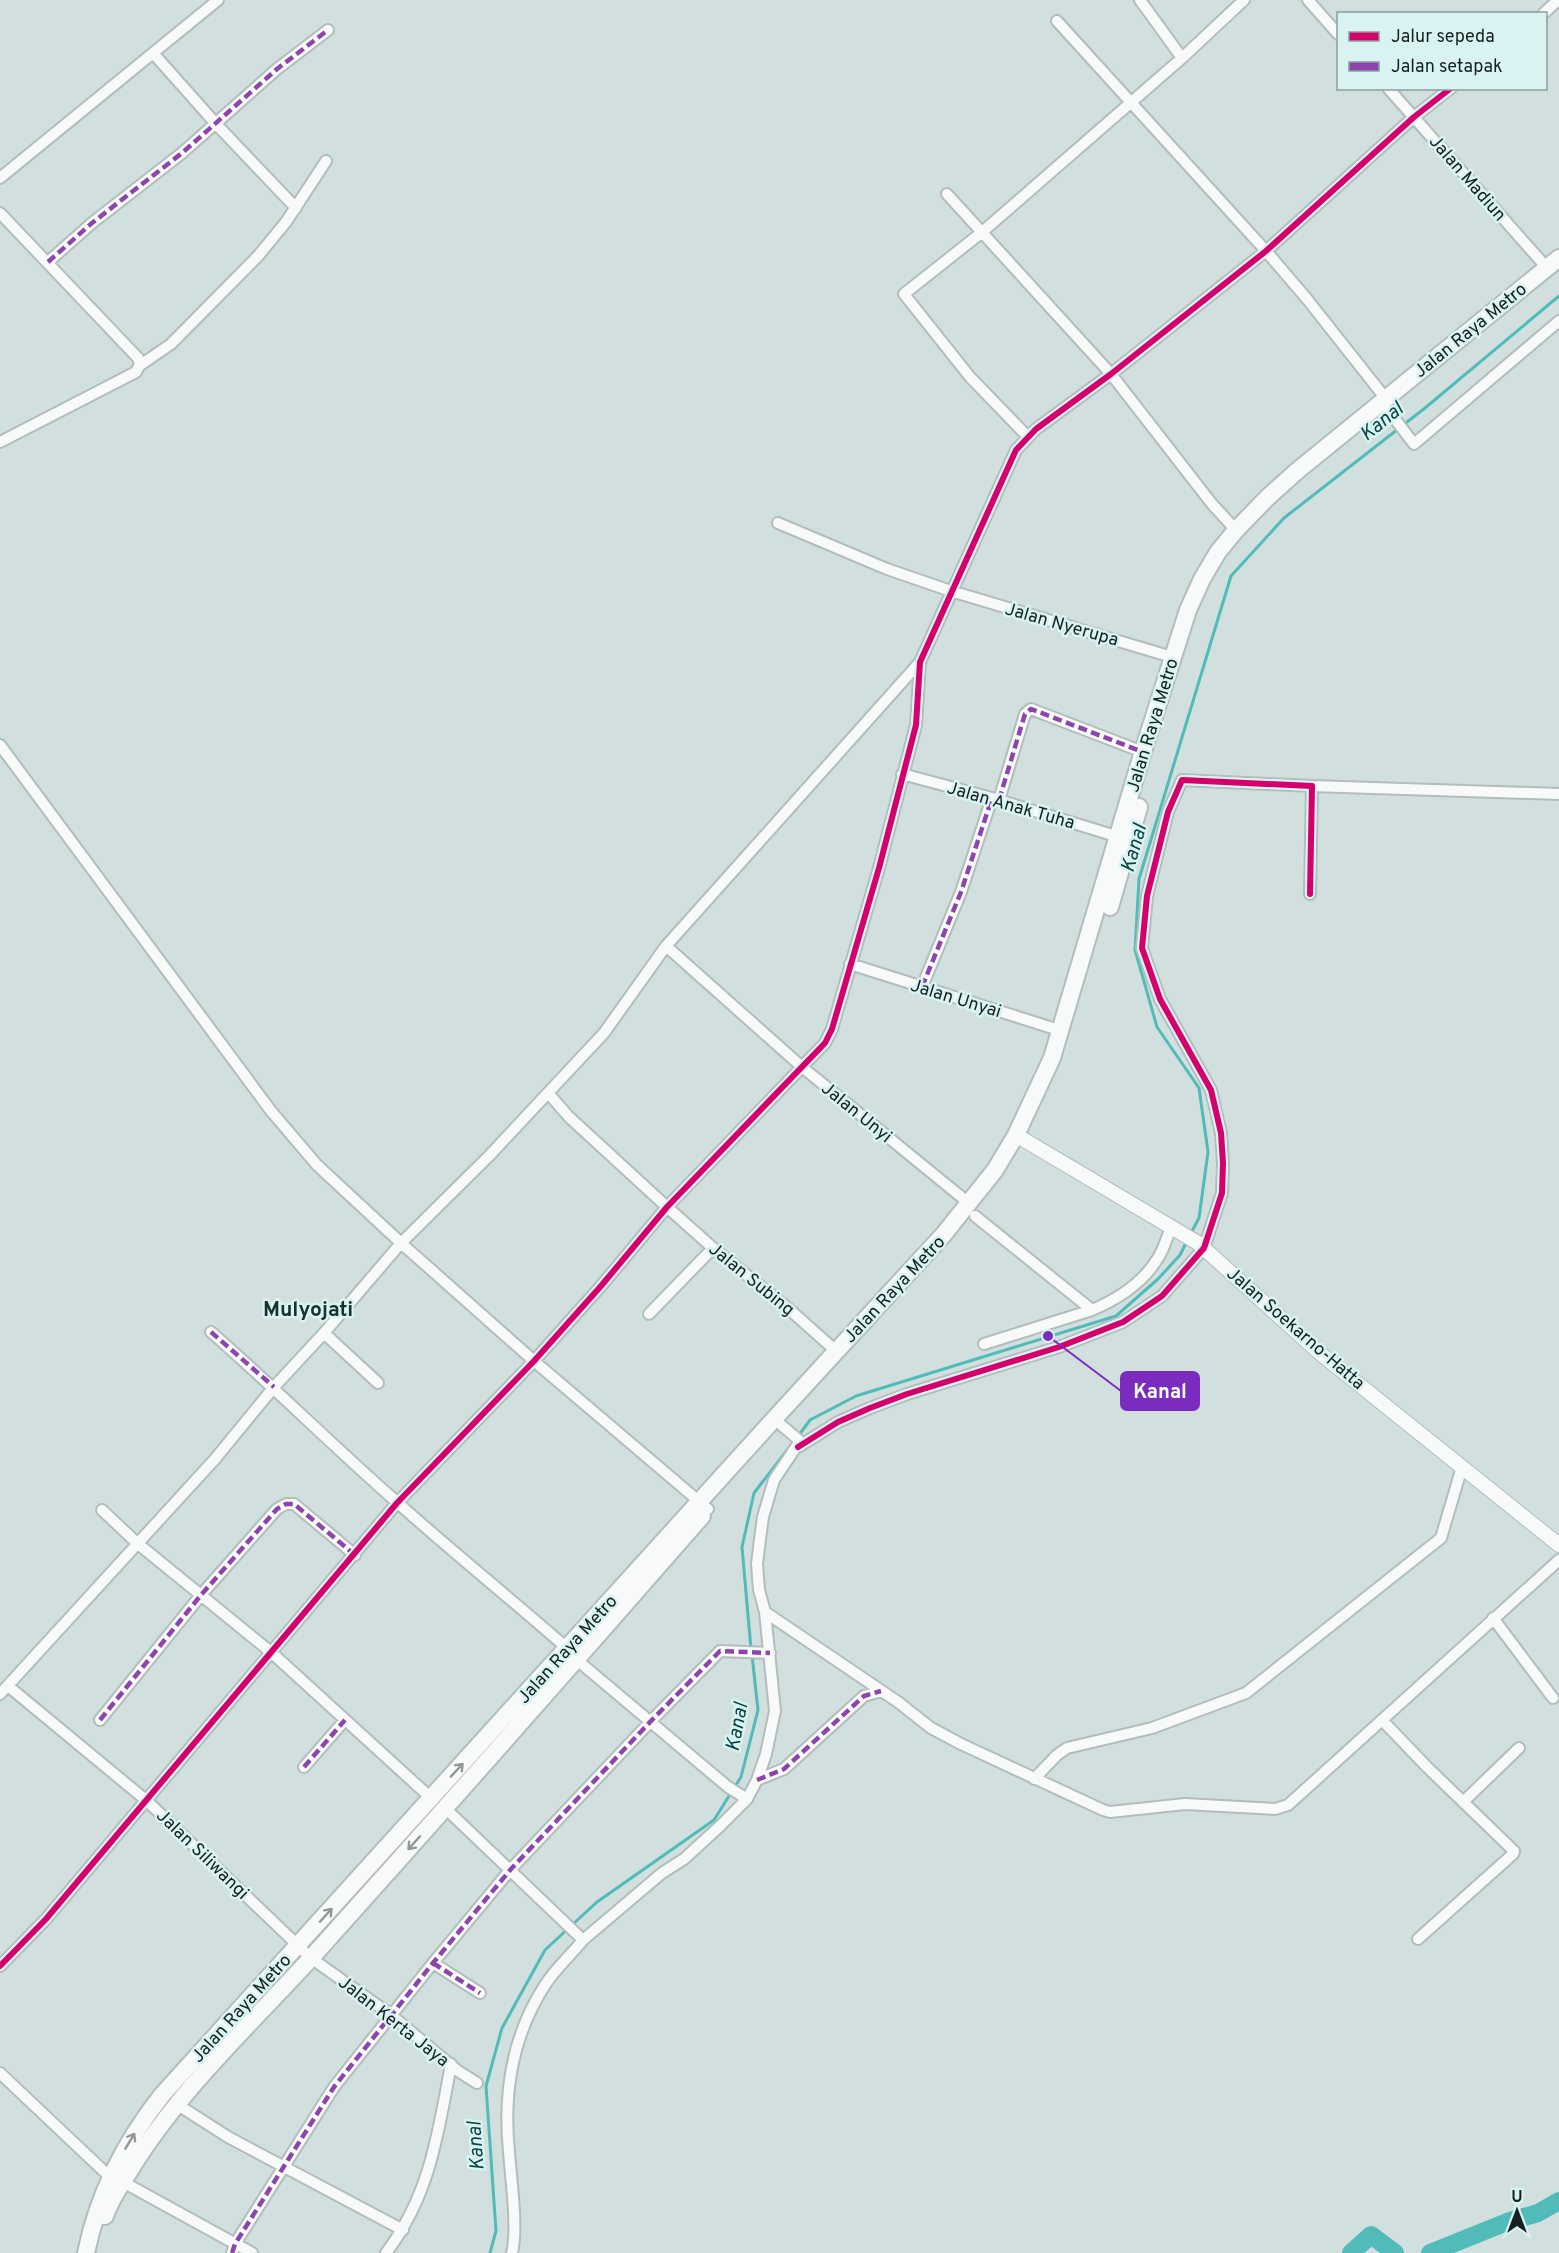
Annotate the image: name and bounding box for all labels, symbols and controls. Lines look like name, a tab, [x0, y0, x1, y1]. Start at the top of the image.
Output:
legend	[1337, 12, 1547, 90]
text: Jalur sepeda	[1391, 26, 1495, 49]
text: Jalan setapak	[1391, 56, 1503, 79]
street label: Jalan Madiun	[1423, 131, 1511, 227]
street label: Jalan Raya Metro	[1410, 279, 1532, 384]
water label: Kanal	[1355, 397, 1410, 448]
street label: Jalan Nyerupa	[1002, 598, 1121, 653]
street label: Jalan Raya Metro	[1122, 656, 1185, 795]
street label: Jalan Anak Tuha	[944, 777, 1077, 836]
water label: Kanal	[1116, 821, 1154, 876]
street label: Jalan Unyai	[907, 975, 1004, 1024]
street label: Jalan Unyi	[816, 1078, 896, 1149]
street label: Jalan Raya Metro	[839, 1231, 951, 1349]
street label: Jalan Subing	[703, 1238, 799, 1322]
street label: Jalan Soekarno-Hatta	[1221, 1263, 1369, 1395]
district label: Mulyojati	[263, 1297, 353, 1324]
callout: Kanal	[1121, 1372, 1199, 1410]
text: Kanal	[1133, 1380, 1187, 1406]
street label: Jalan Raya Metro	[513, 1591, 623, 1709]
water label: Kanal	[721, 1700, 756, 1754]
one-way arrow	[450, 1762, 464, 1777]
street label: Jalan Siliwangi	[151, 1805, 253, 1905]
one-way arrow	[407, 1835, 421, 1850]
one-way arrow	[319, 1907, 333, 1922]
street label: Jalan Raya Metro	[187, 1950, 297, 2068]
street label: Jalan Kerta Jaya	[333, 1972, 453, 2073]
water label: Kanal	[462, 2120, 492, 2171]
one-way arrow	[124, 2133, 136, 2150]
north arrow	[1487, 2181, 1547, 2241]
text: U	[1511, 2188, 1523, 2208]

